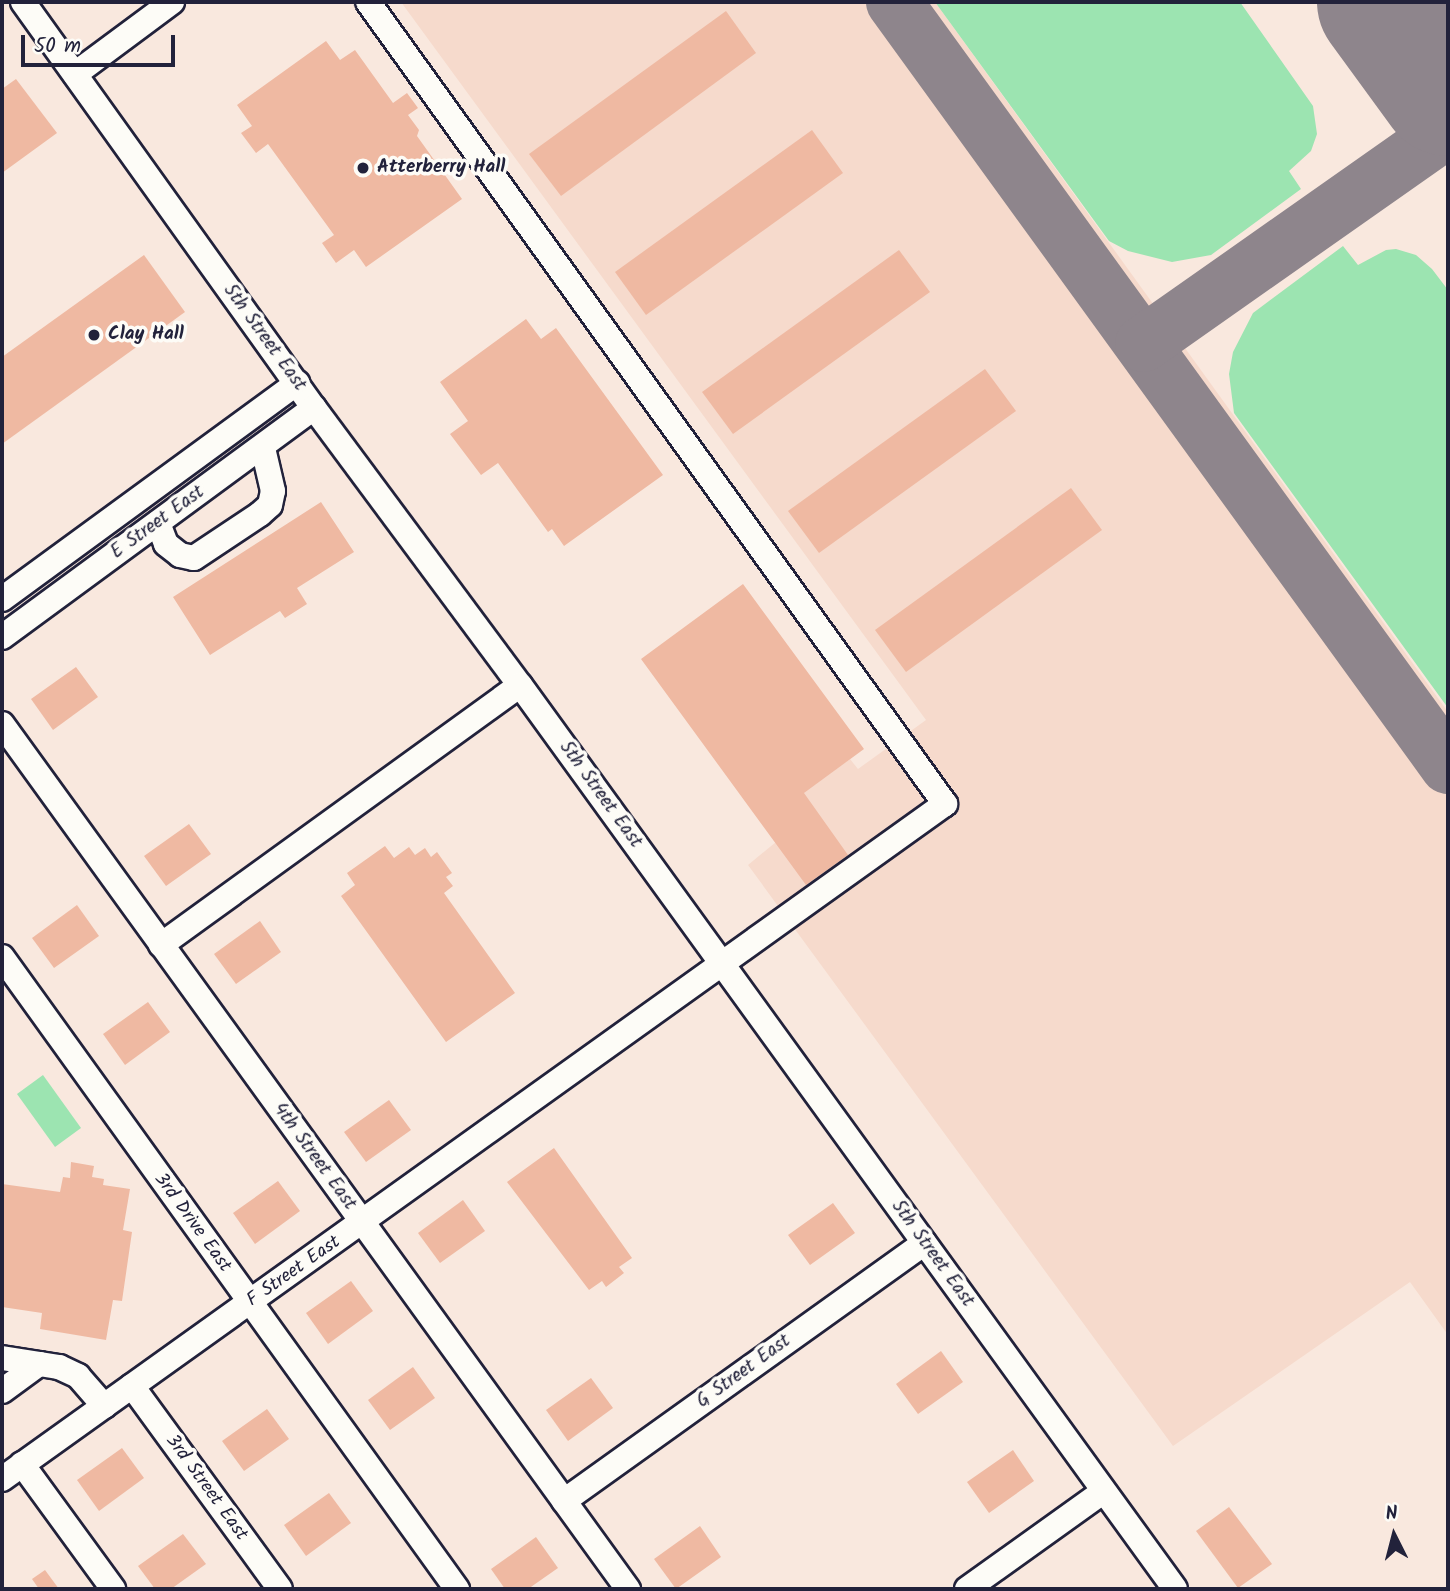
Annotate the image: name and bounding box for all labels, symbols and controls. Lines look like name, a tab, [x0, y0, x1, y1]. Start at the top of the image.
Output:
scale bar	[24, 21, 178, 65]
text: 50 m	[34, 30, 81, 63]
place label: Atterberry Hall	[377, 157, 505, 179]
marker: Atterberry Hall	[355, 160, 371, 176]
street label: 5th Street East	[218, 280, 310, 396]
place label: Clay Hall	[108, 324, 184, 346]
marker: Clay Hall	[86, 327, 102, 343]
street label: E Street East	[107, 481, 209, 565]
street label: 5th Street East	[554, 737, 646, 853]
street label: 4th Street East	[267, 1099, 361, 1215]
street label: 3rd Drive East	[148, 1169, 236, 1277]
street label: 5th Street East	[886, 1196, 978, 1312]
street label: F Street East	[243, 1231, 345, 1313]
street label: G Street East	[693, 1330, 795, 1414]
street label: 3rd Street East	[160, 1431, 252, 1545]
text: N	[1384, 1499, 1399, 1530]
north arrow	[1359, 1500, 1429, 1570]

